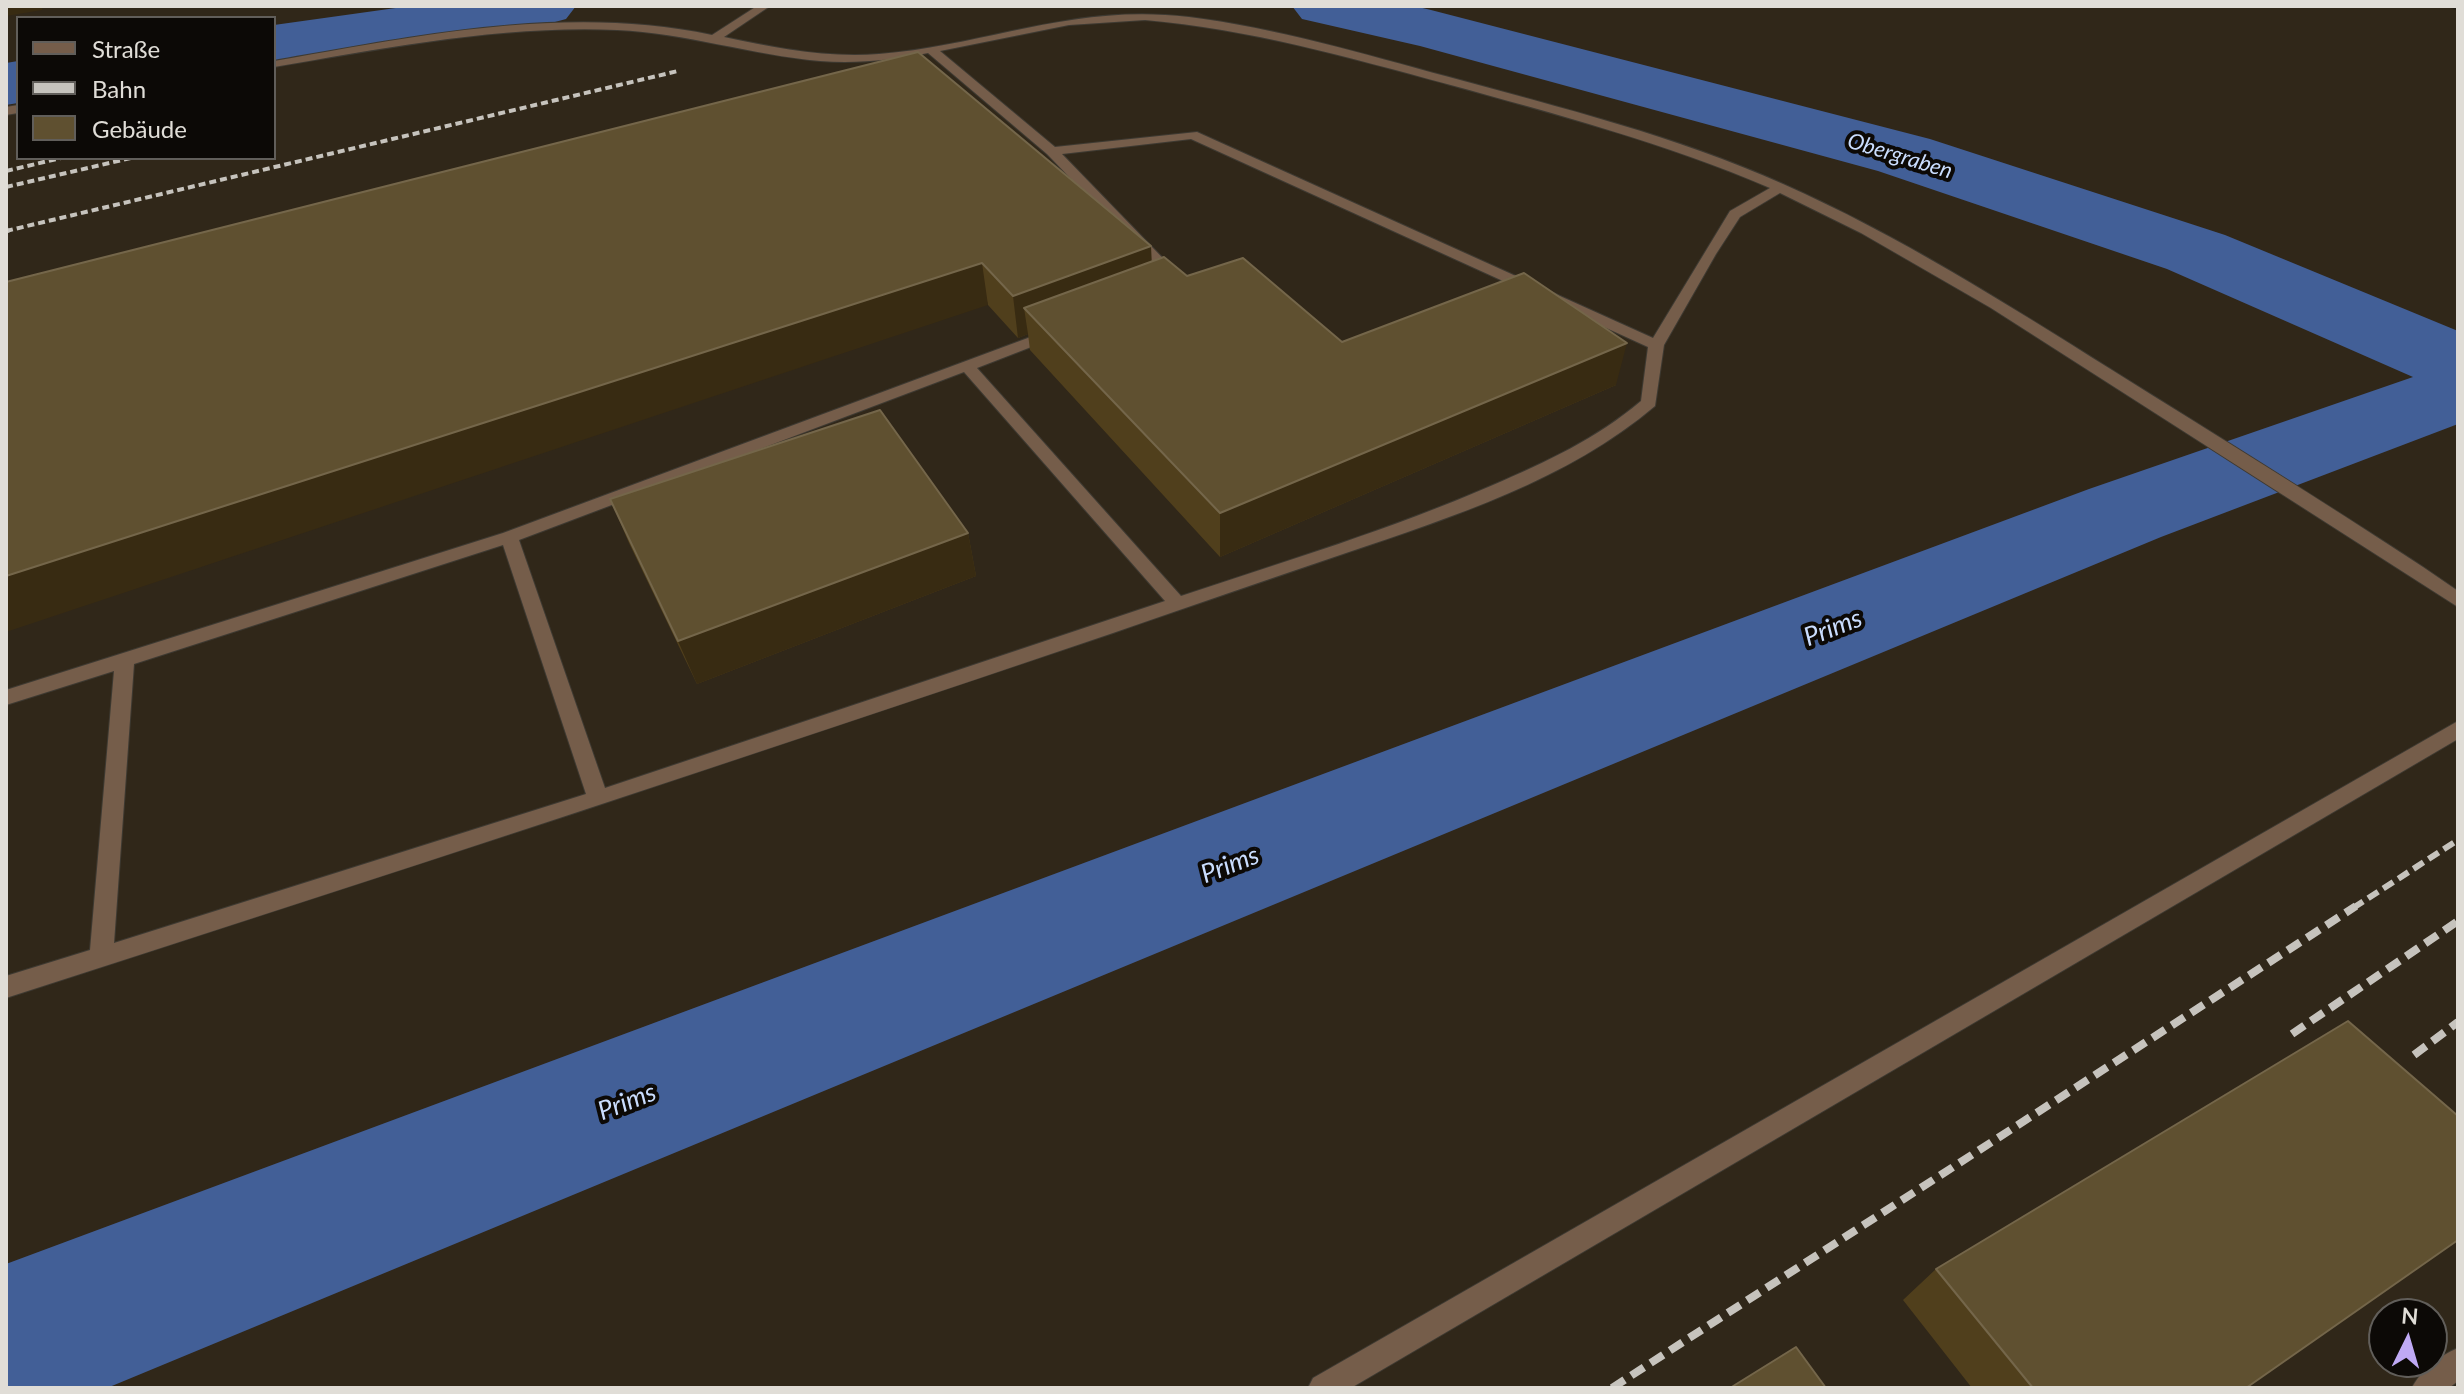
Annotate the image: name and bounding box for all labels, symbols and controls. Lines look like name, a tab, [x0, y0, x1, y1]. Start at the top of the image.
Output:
legend	[16, 16, 276, 160]
text: Straße	[92, 34, 160, 63]
text: Bahn	[92, 74, 146, 103]
text: Gebäude	[92, 114, 187, 143]
water label: Obergraben	[1844, 128, 1956, 184]
water label: Prims	[1799, 603, 1867, 653]
water label: Prims	[1196, 840, 1264, 890]
water label: Prims	[593, 1077, 661, 1127]
north arrow	[2368, 1298, 2448, 1378]
text: N	[2400, 1301, 2420, 1330]

